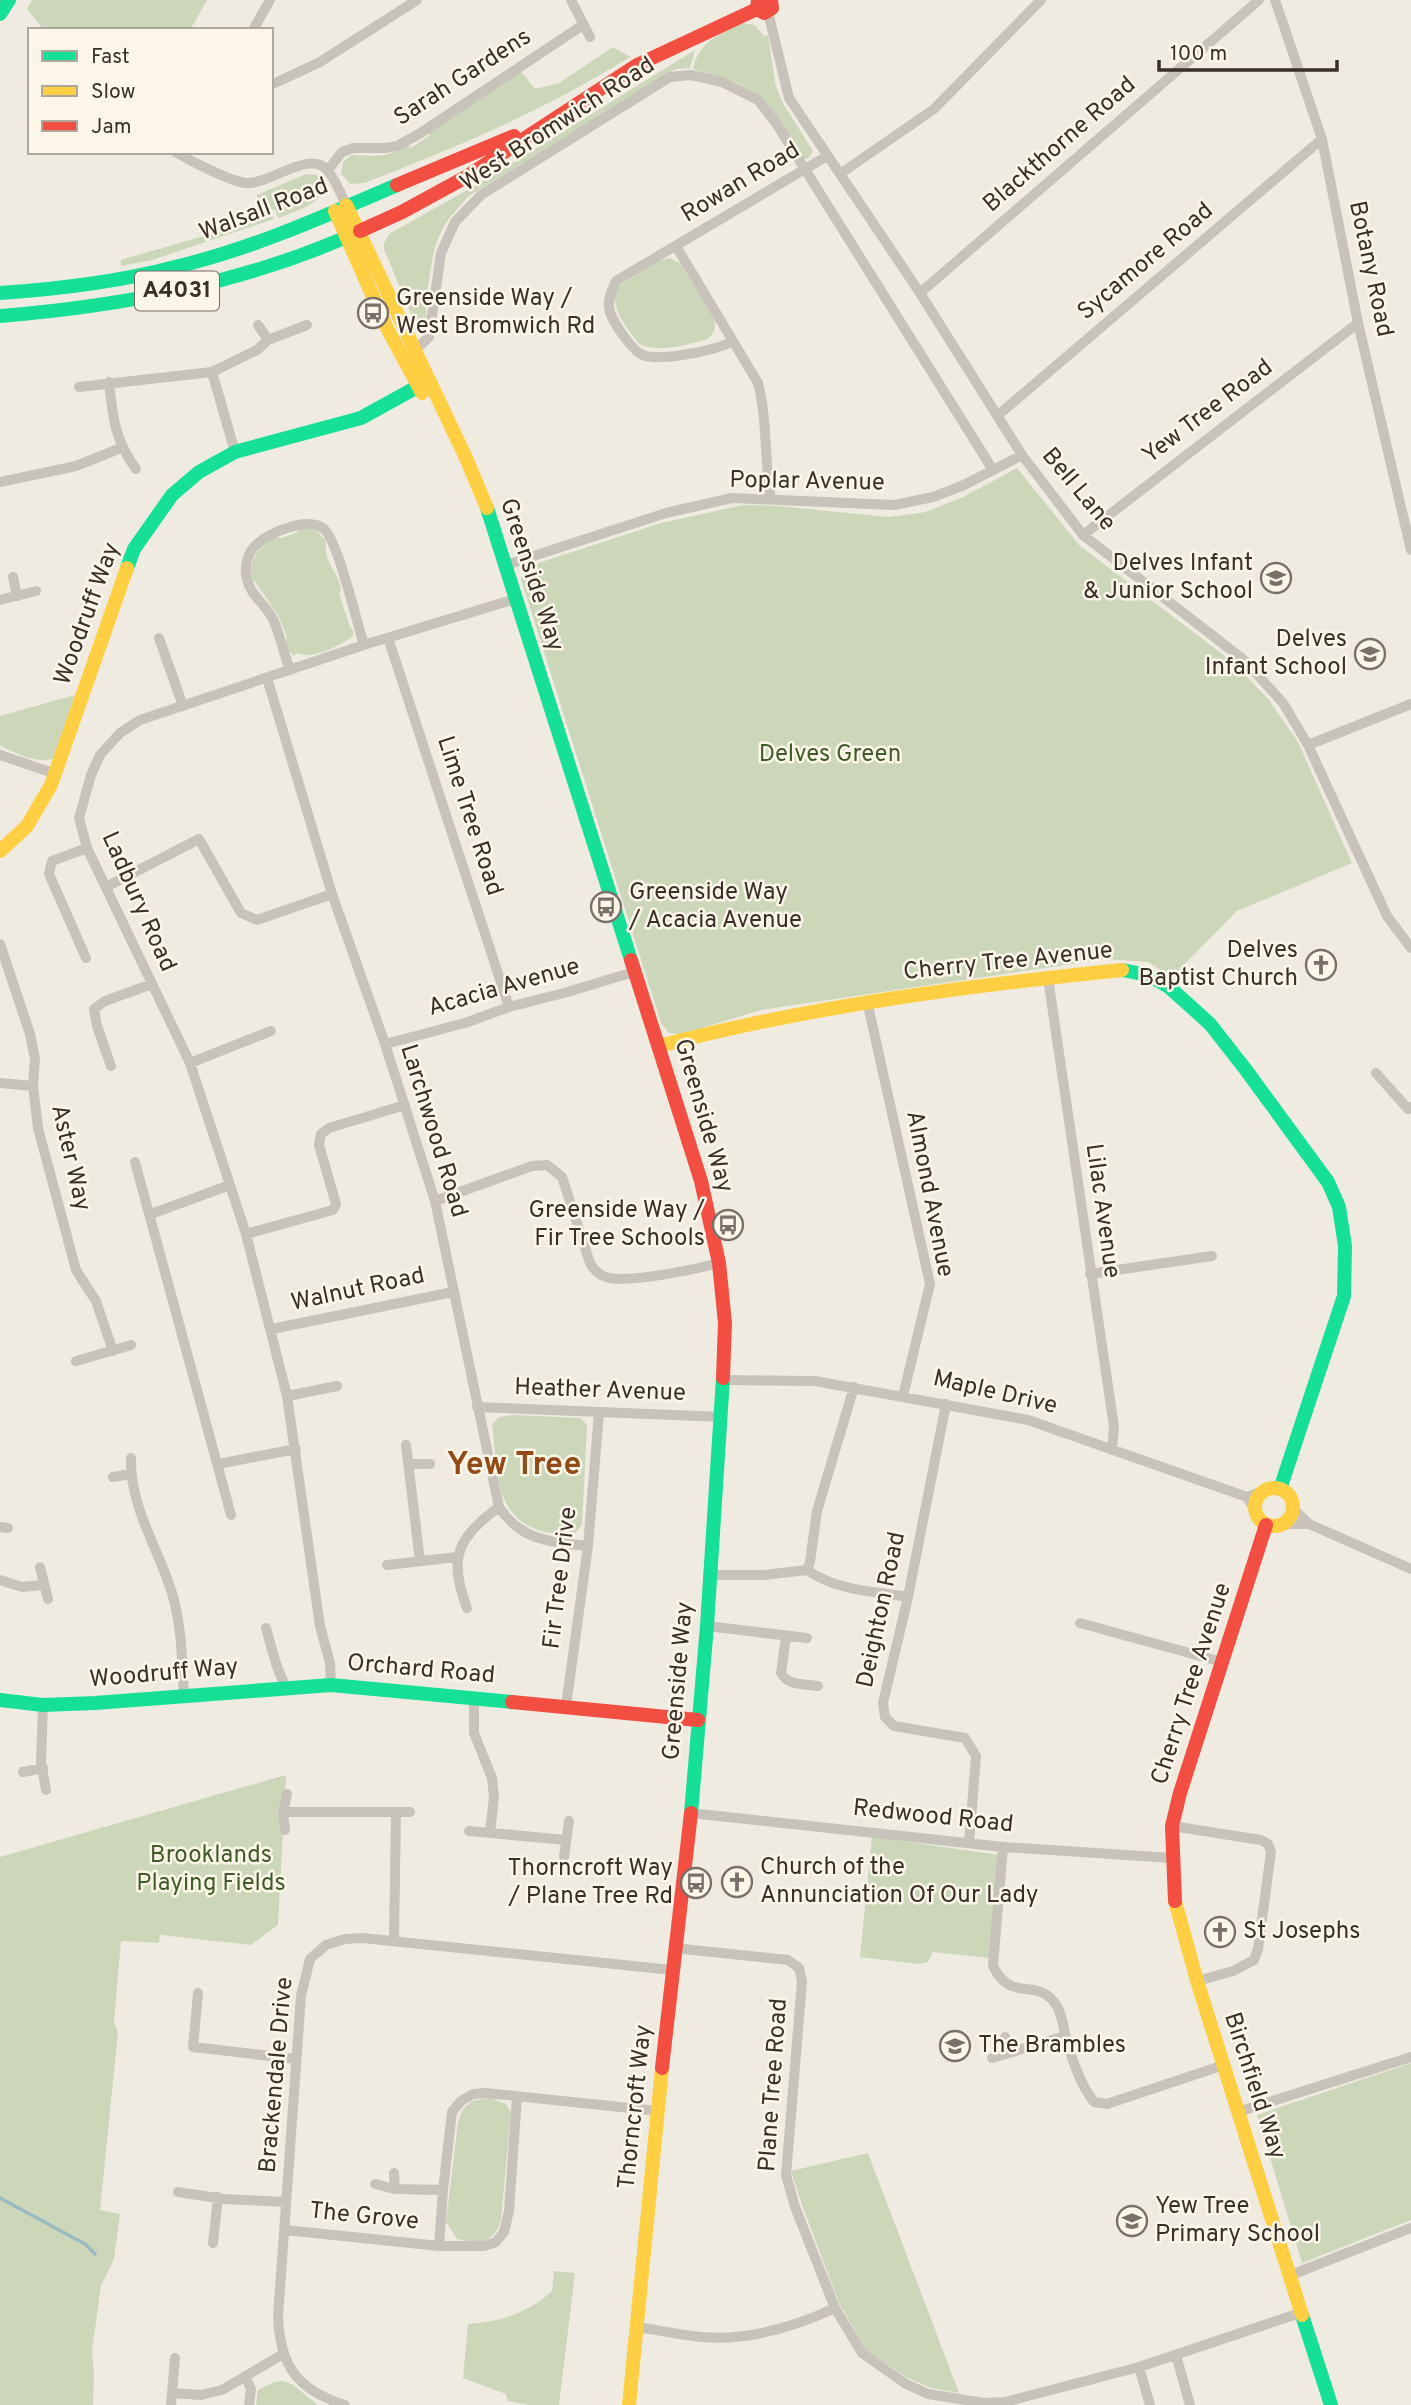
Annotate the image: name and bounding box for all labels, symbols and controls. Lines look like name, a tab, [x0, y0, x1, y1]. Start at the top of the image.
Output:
street label: Sarah Gardens	[389, 23, 537, 133]
legend	[28, 28, 273, 154]
scale bar	[1159, 28, 1338, 72]
text: 100 m	[1170, 41, 1227, 68]
text: Fast	[91, 44, 130, 71]
street label: West Bromwich Road	[455, 51, 661, 199]
street label: Blackthorne Road	[978, 71, 1142, 219]
text: Slow	[91, 79, 136, 106]
text: Jam	[91, 114, 132, 141]
street label: Rowan Road	[676, 136, 806, 230]
street label: Walsall Road	[195, 172, 333, 248]
street label: Sycamore Road	[1072, 197, 1220, 327]
street label: Botany Road	[1341, 198, 1399, 340]
road number: A4031	[135, 272, 219, 310]
place label: Greenside Way / West Bromwich Rd	[396, 284, 595, 342]
bus stop icon: Greenside Way / West Bromwich Rd	[356, 296, 390, 330]
street label: Yew Tree Road	[1137, 353, 1279, 471]
street label: Bell Lane	[1034, 442, 1122, 538]
street label: Poplar Avenue	[729, 466, 885, 498]
street label: Greenside Way	[492, 495, 570, 655]
street label: Woodruff Way	[48, 539, 128, 689]
place label: Delves Infant & Junior School	[1083, 549, 1253, 607]
school or university icon: Delves Infant & Junior School	[1259, 561, 1293, 595]
place label: Delves Infant School	[1205, 625, 1347, 683]
school or university icon: Delves Infant School	[1353, 637, 1387, 671]
street label: Lime Tree Road	[429, 732, 509, 900]
park label: Delves Green	[759, 740, 901, 770]
street label: Ladbury Road	[94, 827, 182, 977]
place label: Greenside Way / Acacia Avenue	[628, 878, 802, 936]
bus stop icon: Greenside Way / Acacia Avenue	[589, 890, 623, 924]
street label: Cherry Tree Avenue	[902, 936, 1114, 988]
place label: Delves Baptist Church	[1138, 936, 1298, 994]
church icon: Delves Baptist Church	[1304, 948, 1338, 982]
street label: Acacia Avenue	[425, 952, 583, 1024]
street label: Greenside Way	[667, 1035, 739, 1197]
street label: Larchwood Road	[392, 1041, 474, 1221]
street label: Aster Way	[43, 1102, 97, 1214]
street label: Almond Avenue	[898, 1108, 960, 1280]
street label: Lilac Avenue	[1078, 1142, 1126, 1280]
place label: Greenside Way / Fir Tree Schools	[529, 1196, 705, 1254]
bus stop icon: Greenside Way / Fir Tree Schools	[711, 1208, 745, 1242]
street label: Walnut Road	[288, 1261, 428, 1319]
street label: Maple Drive	[930, 1364, 1060, 1422]
street label: Heather Avenue	[514, 1373, 686, 1409]
district label: Yew Tree	[447, 1446, 581, 1486]
street label: Fir Tree Drive	[537, 1505, 585, 1651]
street label: Deighton Road	[851, 1529, 913, 1691]
street label: Cherry Tree Avenue	[1145, 1579, 1239, 1789]
street label: Greenside Way	[657, 1600, 701, 1762]
street label: Orchard Road	[346, 1649, 496, 1691]
street label: Woodruff Way	[88, 1653, 240, 1695]
street label: Redwood Road	[851, 1794, 1015, 1840]
park label: Brooklands Playing Fields	[136, 1841, 286, 1899]
place label: Church of the Annunciation Of Our Lady	[760, 1853, 1039, 1911]
place label: Thorncroft Way / Plane Tree Rd	[507, 1854, 673, 1912]
church icon: Church of the Annunciation Of Our Lady	[720, 1865, 754, 1899]
bus stop icon: Thorncroft Way / Plane Tree Rd	[679, 1866, 713, 1900]
church icon: St Josephs	[1203, 1915, 1237, 1949]
place label: St Josephs	[1243, 1917, 1361, 1947]
street label: Brackendale Drive	[253, 1976, 301, 2174]
street label: Plane Tree Road	[753, 1997, 795, 2173]
street label: Birchfield Way	[1216, 2009, 1292, 2163]
street label: Thorncroft Way	[612, 2023, 660, 2191]
school or university icon: The Brambles	[938, 2029, 972, 2063]
place label: The Brambles	[978, 2031, 1126, 2061]
place label: Yew Tree Primary School	[1155, 2192, 1320, 2250]
street label: The Grove	[308, 2196, 420, 2238]
school or university icon: Yew Tree Primary School	[1115, 2204, 1149, 2238]

